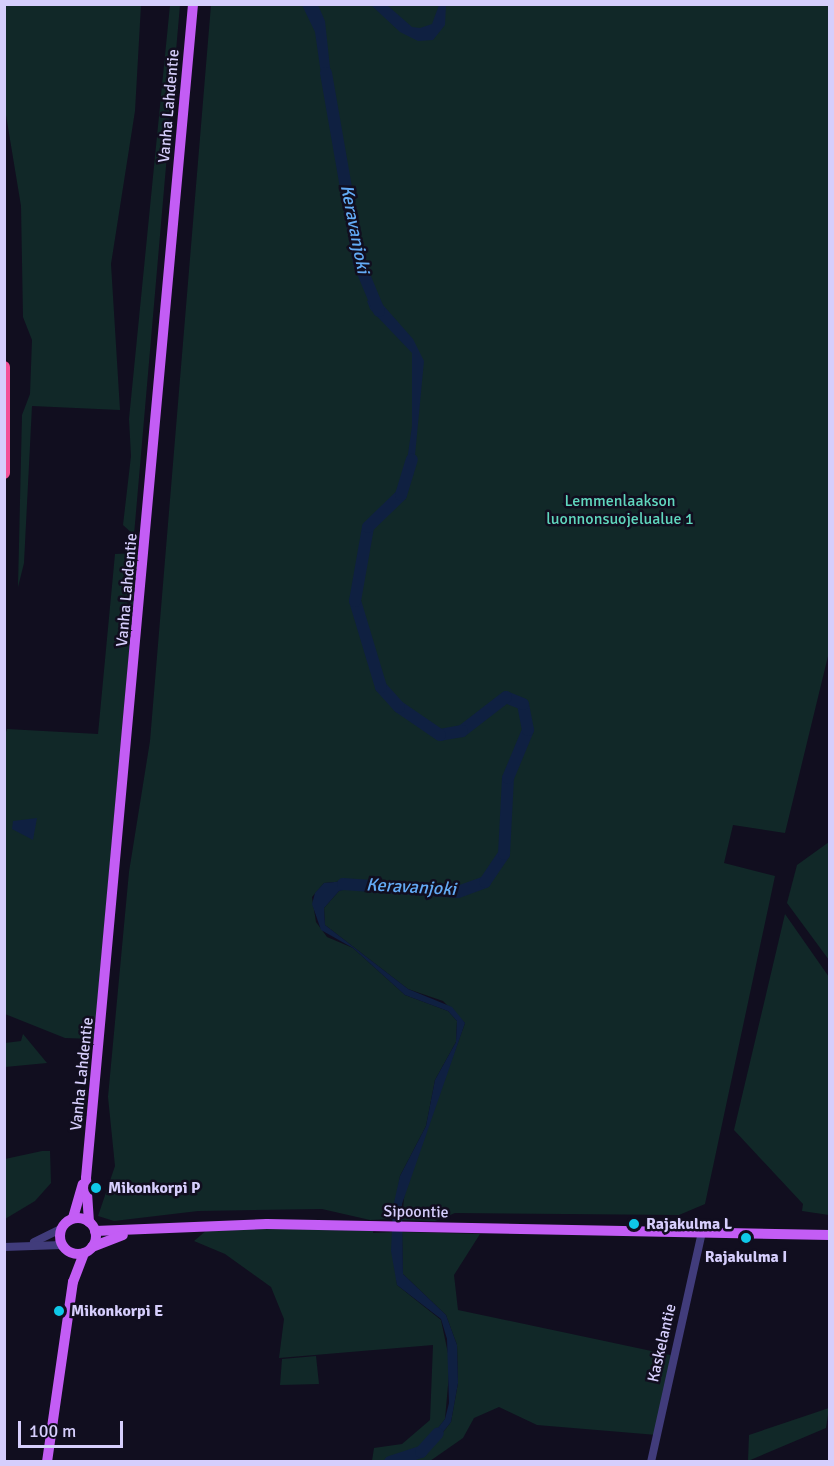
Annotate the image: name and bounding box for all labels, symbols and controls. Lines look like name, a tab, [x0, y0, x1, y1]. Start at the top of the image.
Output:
street label: Vanha Lahdentie	[154, 48, 184, 164]
water label: Keravanjoki	[336, 183, 374, 275]
park label: Lemmenlaakson luonnonsuojelualue 1	[546, 491, 694, 529]
street label: Vanha Lahdentie	[112, 532, 142, 648]
water label: Keravanjoki	[365, 874, 457, 900]
street label: Vanha Lahdentie	[66, 1016, 98, 1132]
place label: Mikonkorpi P	[108, 1178, 200, 1198]
marker: Mikonkorpi P	[89, 1181, 103, 1195]
street label: Sipoontie	[383, 1202, 449, 1222]
place label: Rajakulma L	[646, 1214, 732, 1234]
marker: Rajakulma L	[627, 1217, 641, 1231]
marker: Rajakulma I	[739, 1231, 753, 1245]
place label: Rajakulma I	[705, 1247, 787, 1267]
place label: Mikonkorpi E	[71, 1301, 163, 1321]
street label: Kaskelantie	[644, 1302, 680, 1384]
marker: Mikonkorpi E	[52, 1304, 66, 1318]
scale bar	[21, 1409, 126, 1447]
text: 100 m	[29, 1420, 76, 1442]

